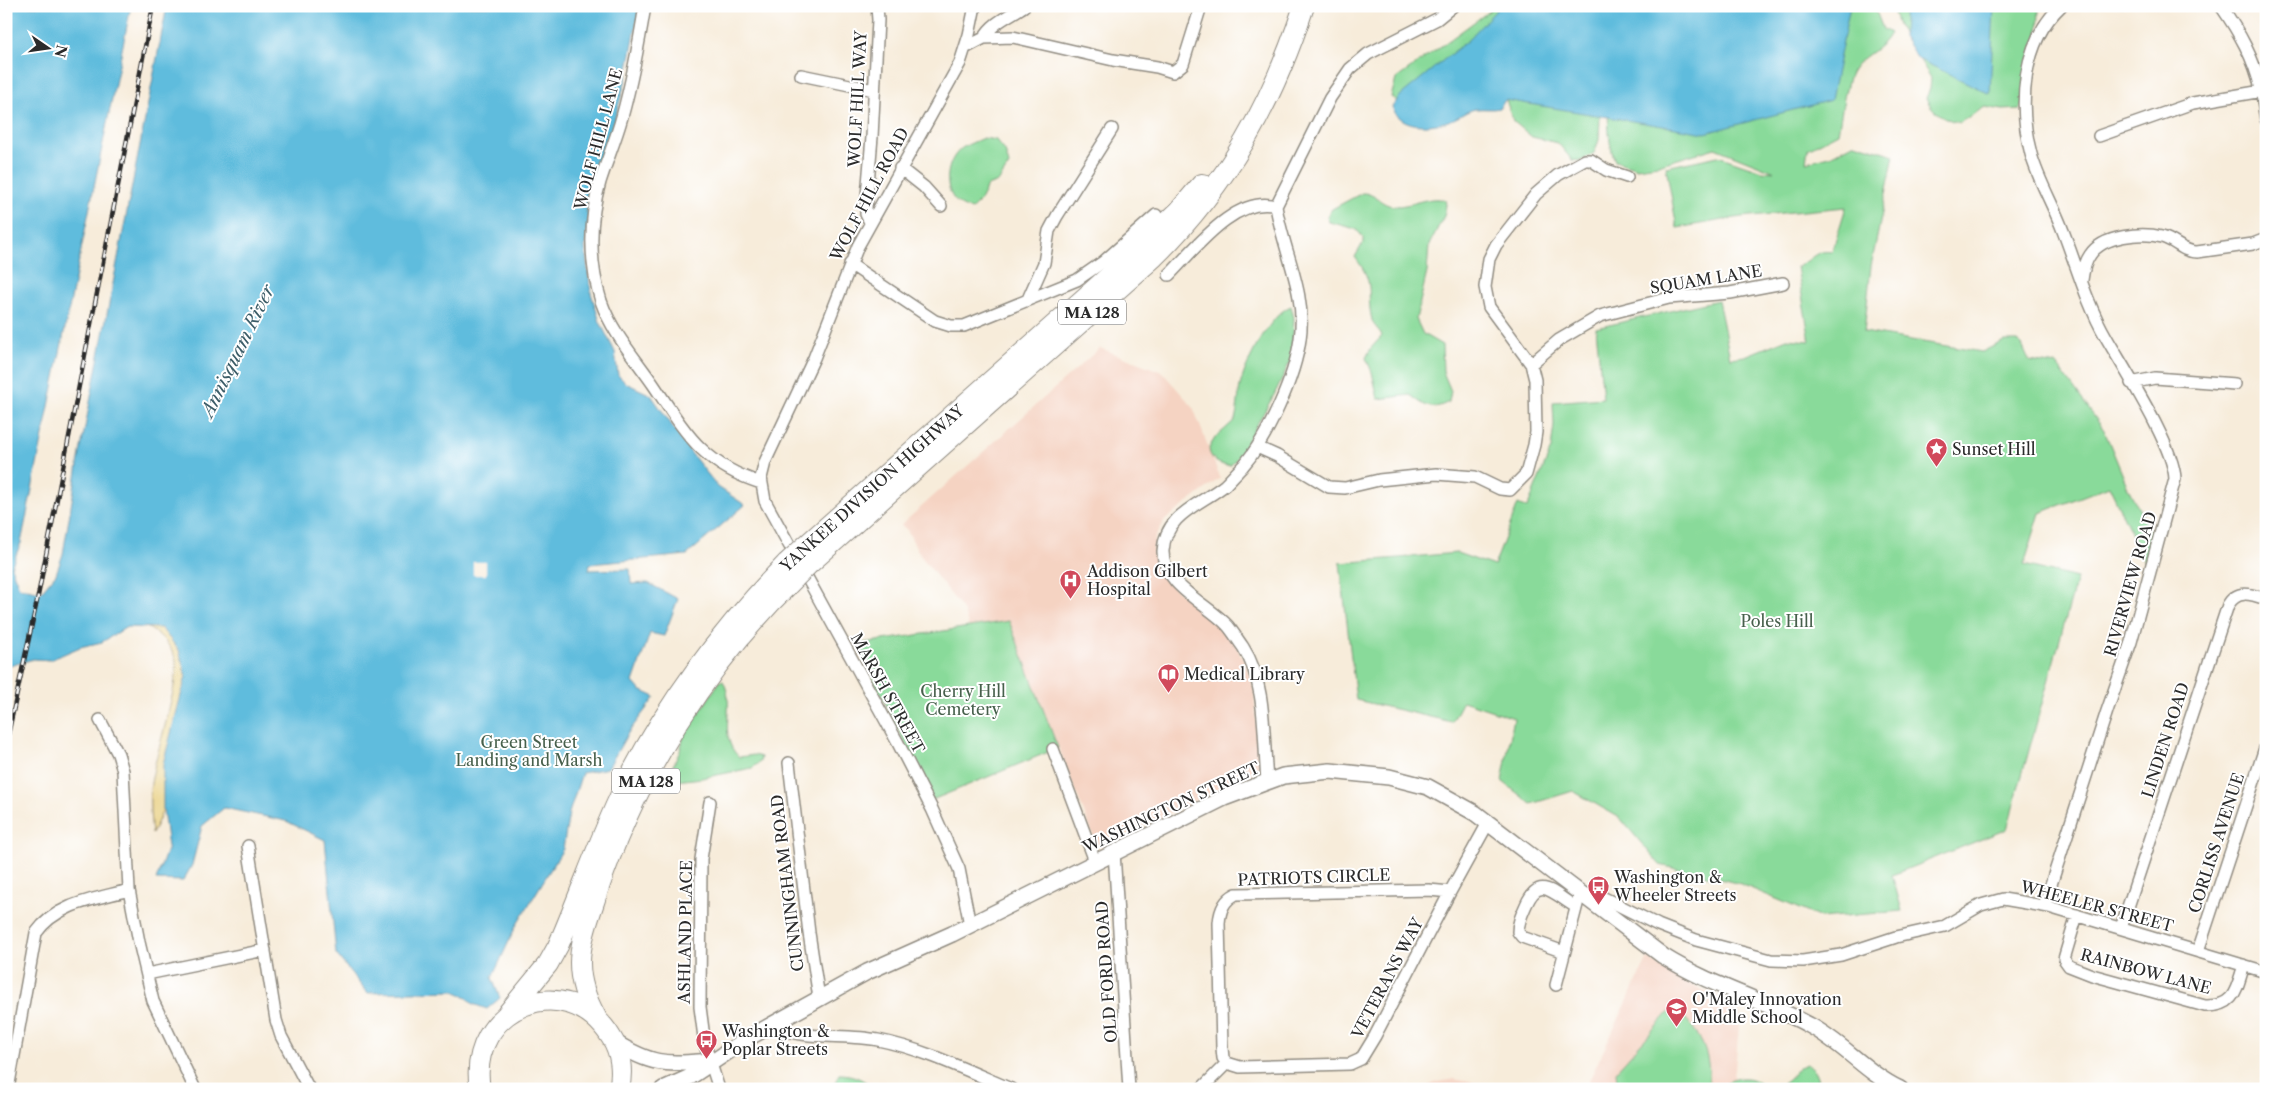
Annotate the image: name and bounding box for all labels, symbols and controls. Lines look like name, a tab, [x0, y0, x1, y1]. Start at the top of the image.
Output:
north arrow	[22, 22, 72, 72]
street label: WOLF HILL WAY	[843, 29, 871, 169]
text: N	[51, 43, 71, 59]
street label: WOLF HILL LANE	[569, 66, 627, 213]
street label: WOLF HILL ROAD	[825, 124, 913, 265]
street label: SQUAM LANE	[1648, 260, 1764, 298]
water label: Annisquam River	[195, 280, 280, 423]
road number: MA 128	[1058, 300, 1126, 324]
street label: YANKEE DIVISION HIGHWAY	[775, 400, 969, 577]
place icon: Sunset Hill	[1924, 437, 1948, 468]
place label: Sunset Hill	[1952, 439, 2036, 459]
street label: RIVERVIEW ROAD	[2100, 509, 2160, 659]
place label: Addison Gilbert Hospital	[1086, 561, 1208, 599]
hospital icon: Addison Gilbert Hospital	[1059, 568, 1083, 599]
park label: Poles Hill	[1741, 611, 1814, 631]
street label: MARSH STREET	[847, 629, 929, 757]
library icon: Medical Library	[1156, 662, 1180, 693]
place label: Medical Library	[1184, 664, 1306, 684]
street label: LINDEN ROAD	[2137, 680, 2193, 800]
park label: Cherry Hill Cemetery	[920, 681, 1006, 719]
park label: Green Street Landing and Marsh	[456, 732, 602, 770]
street label: WASHINGTON STREET	[1078, 757, 1263, 857]
road number: MA 128	[612, 768, 680, 794]
street label: CORLISS AVENUE	[2184, 770, 2248, 916]
street label: CUNNINGHAM ROAD	[766, 793, 808, 973]
street label: ASHLAND PLACE	[674, 860, 696, 1005]
street label: PATRIOTS CIRCLE	[1237, 864, 1391, 890]
place label: Washington & Wheeler Streets	[1613, 867, 1737, 905]
bus stop icon: Washington & Wheeler Streets	[1586, 874, 1610, 905]
street label: WHEELER STREET	[2017, 876, 2176, 936]
street label: OLD FORD ROAD	[1091, 900, 1121, 1044]
street label: VETERANS WAY	[1346, 914, 1428, 1043]
street label: RAINBOW LANE	[2078, 944, 2214, 998]
place label: O'Maley Innovation Middle School	[1692, 989, 1842, 1027]
school or university icon: O'Maley Innovation Middle School	[1664, 996, 1688, 1027]
place label: Washington & Poplar Streets	[721, 1021, 830, 1059]
bus stop icon: Washington & Poplar Streets	[694, 1028, 718, 1059]

